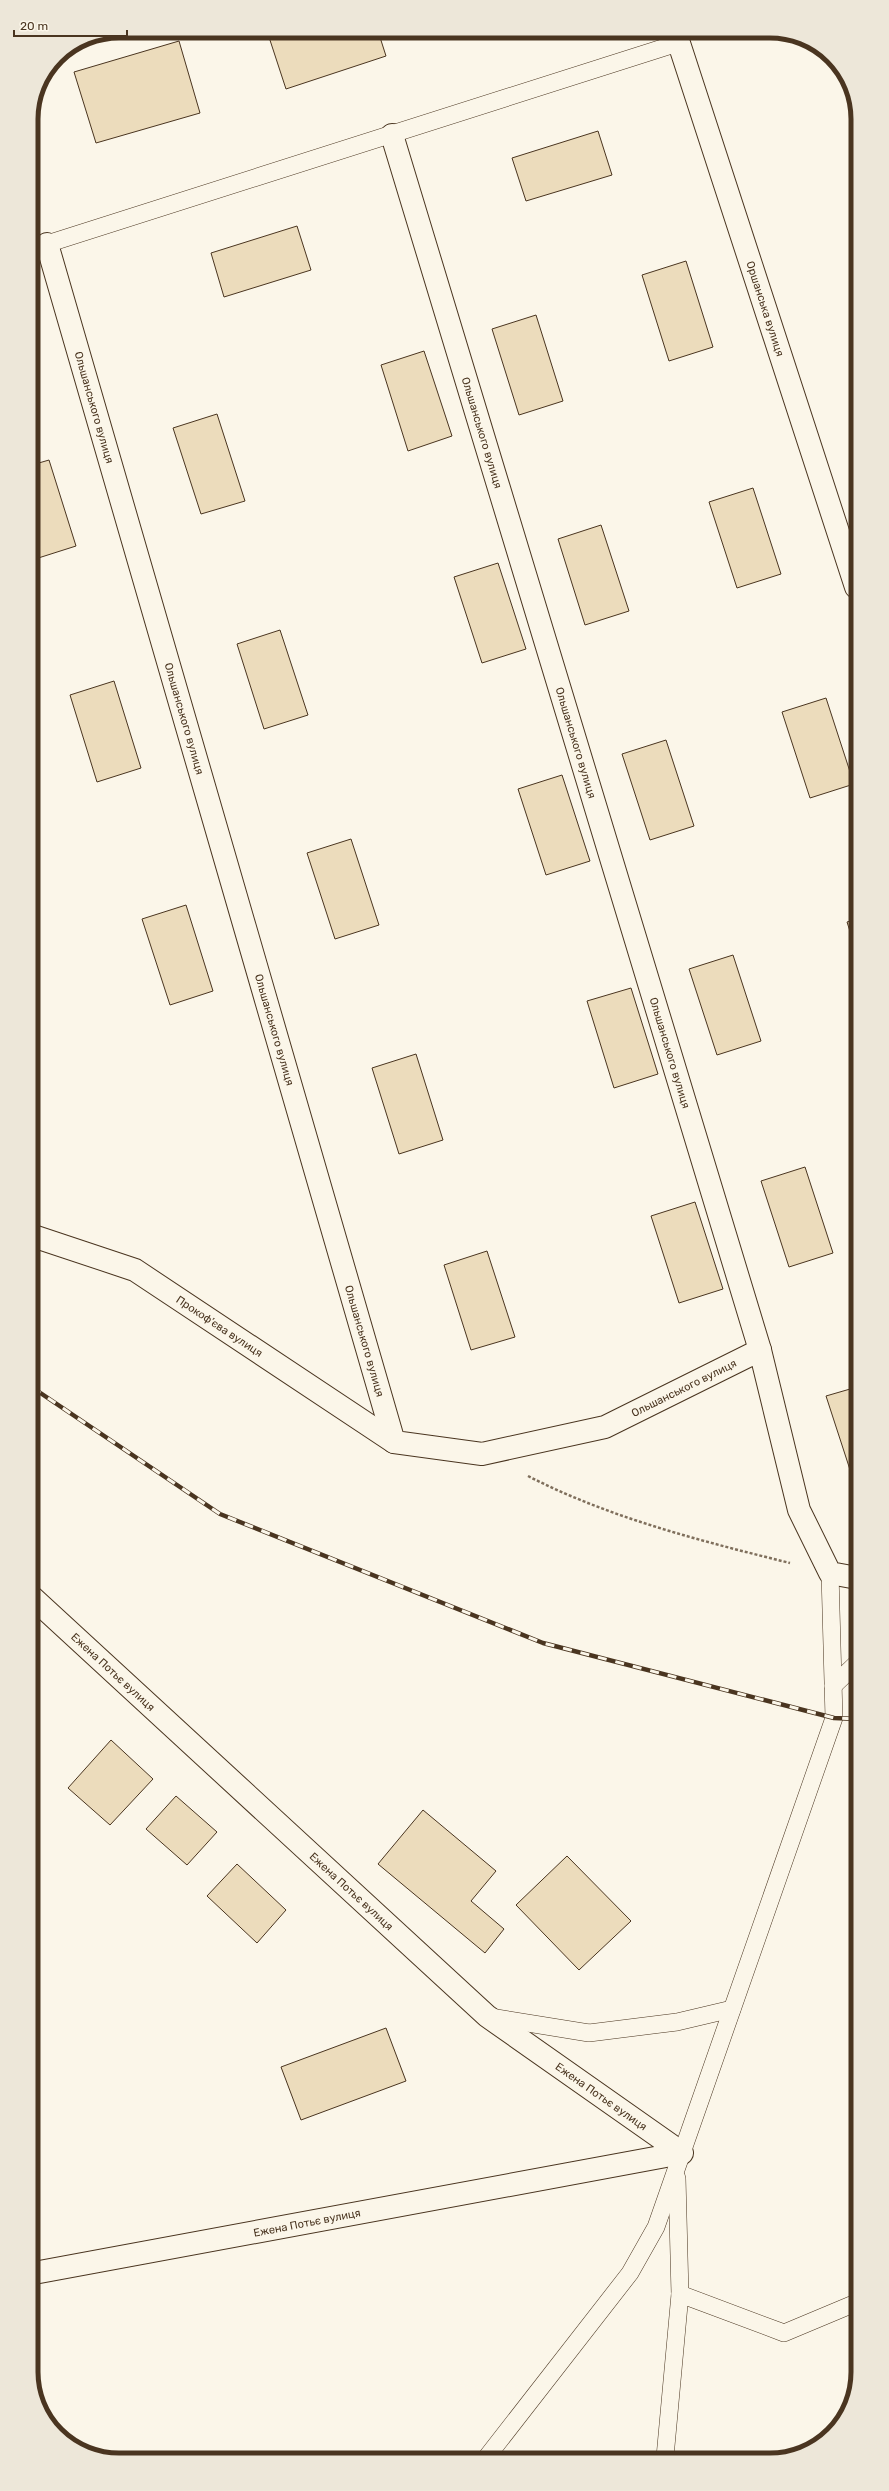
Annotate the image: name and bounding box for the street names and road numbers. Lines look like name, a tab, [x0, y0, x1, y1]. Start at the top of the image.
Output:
street label: Оршанська вулиця	[744, 259, 787, 358]
street label: Ольшанського вулиця	[72, 350, 117, 465]
street label: Ольшанського вулиця	[459, 375, 505, 490]
street label: Ольшанського вулиця	[162, 661, 207, 776]
street label: Ольшанського вулиця	[553, 686, 599, 800]
street label: Ольшанського вулиця	[252, 972, 297, 1087]
street label: Ольшанського вулиця	[647, 996, 693, 1110]
street label: Ольшанського вулиця	[342, 1284, 387, 1398]
street label: Прокоф’єва вулиця	[174, 1293, 265, 1360]
street label: Ольшанського вулиця	[629, 1356, 739, 1419]
street label: Ежена Потьє вулиця	[69, 1630, 158, 1714]
street label: Ежена Потьє вулиця	[307, 1850, 396, 1933]
street label: Ежена Потьє вулиця	[553, 2060, 650, 2133]
street label: Ежена Потьє вулиця	[252, 2206, 362, 2240]

